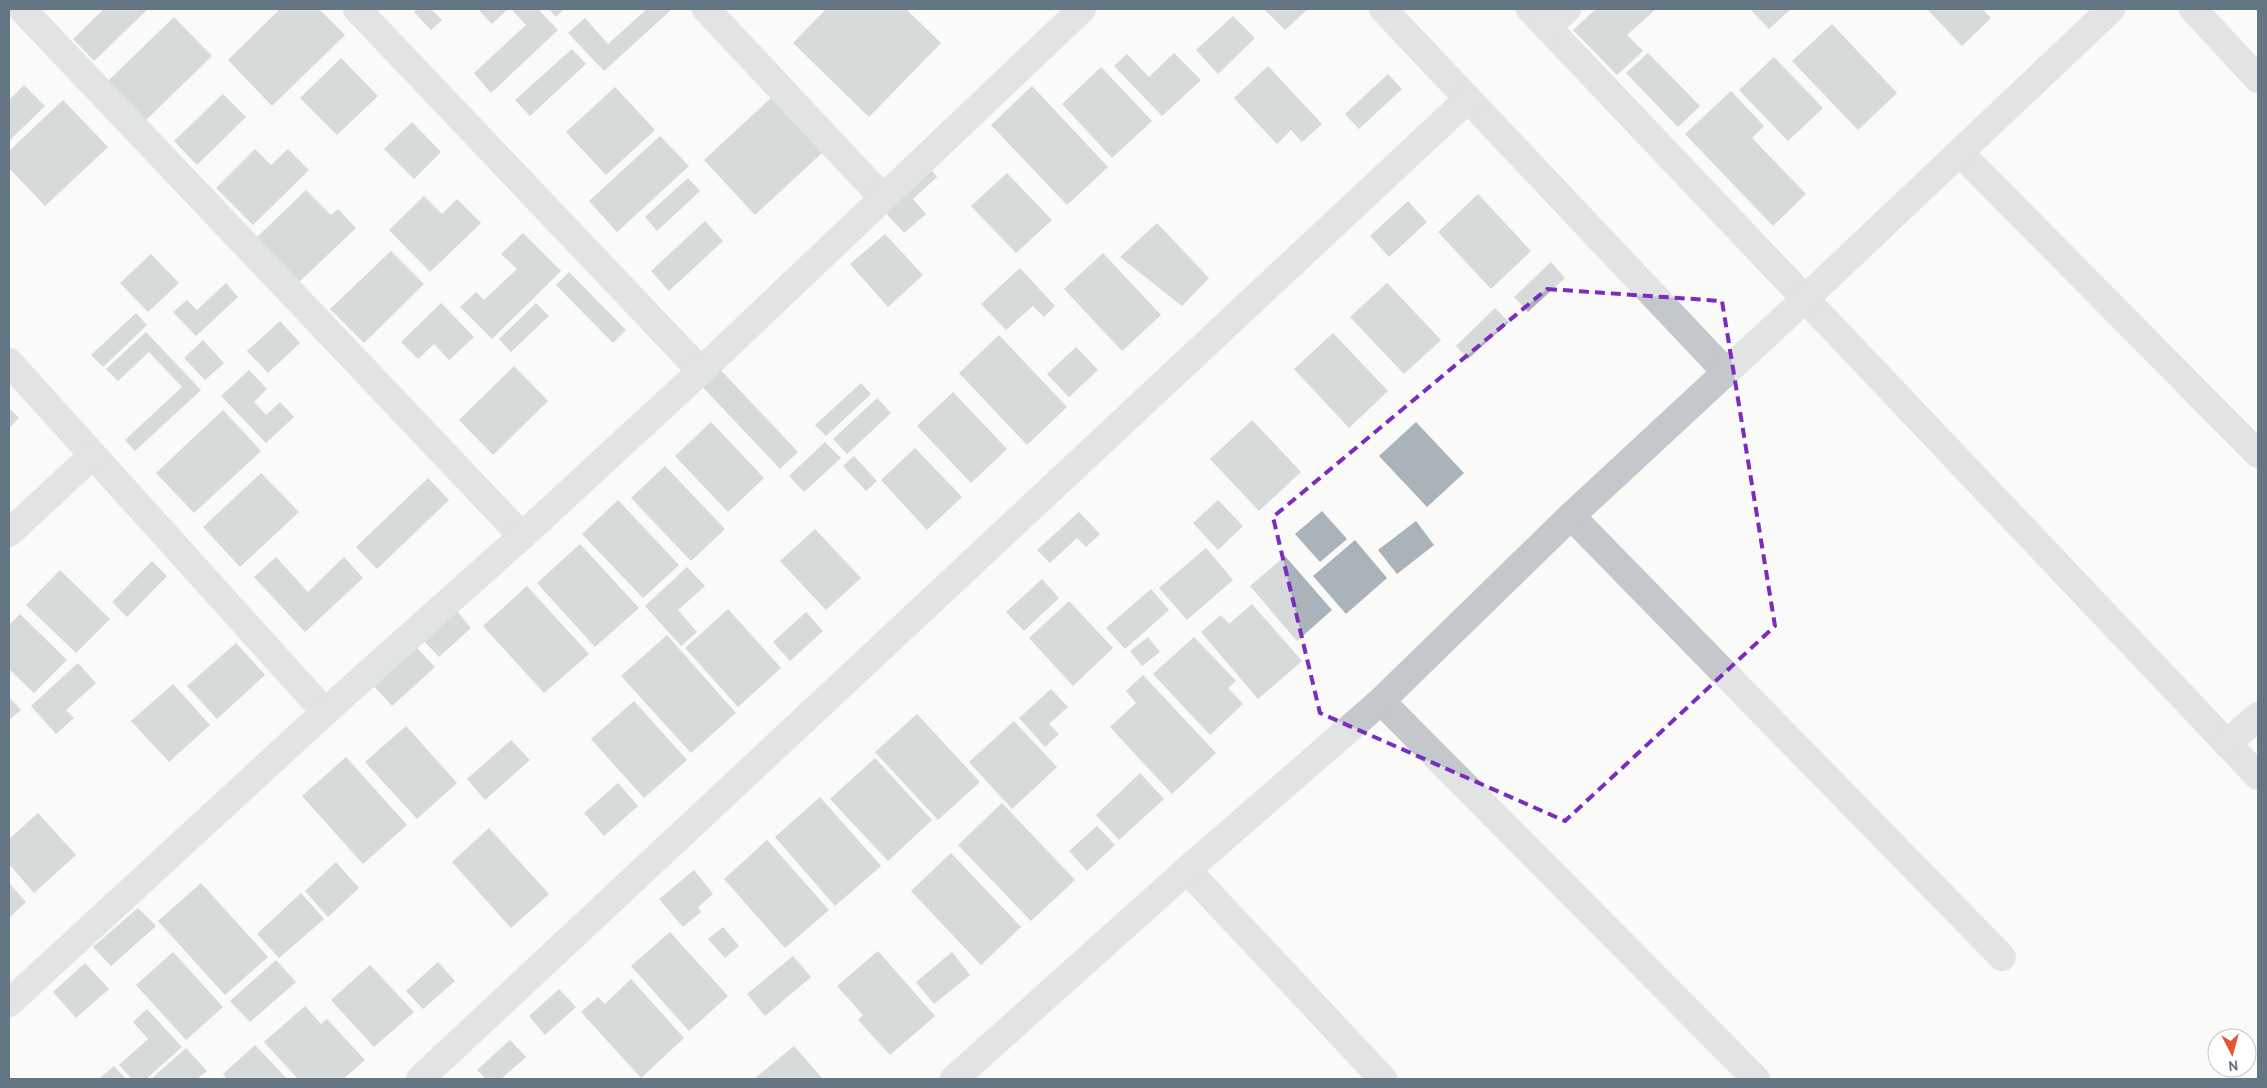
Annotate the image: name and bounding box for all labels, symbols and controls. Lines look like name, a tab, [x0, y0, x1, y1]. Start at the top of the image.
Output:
north arrow	[2207, 1028, 2257, 1078]
text: N	[2227, 1055, 2239, 1073]

